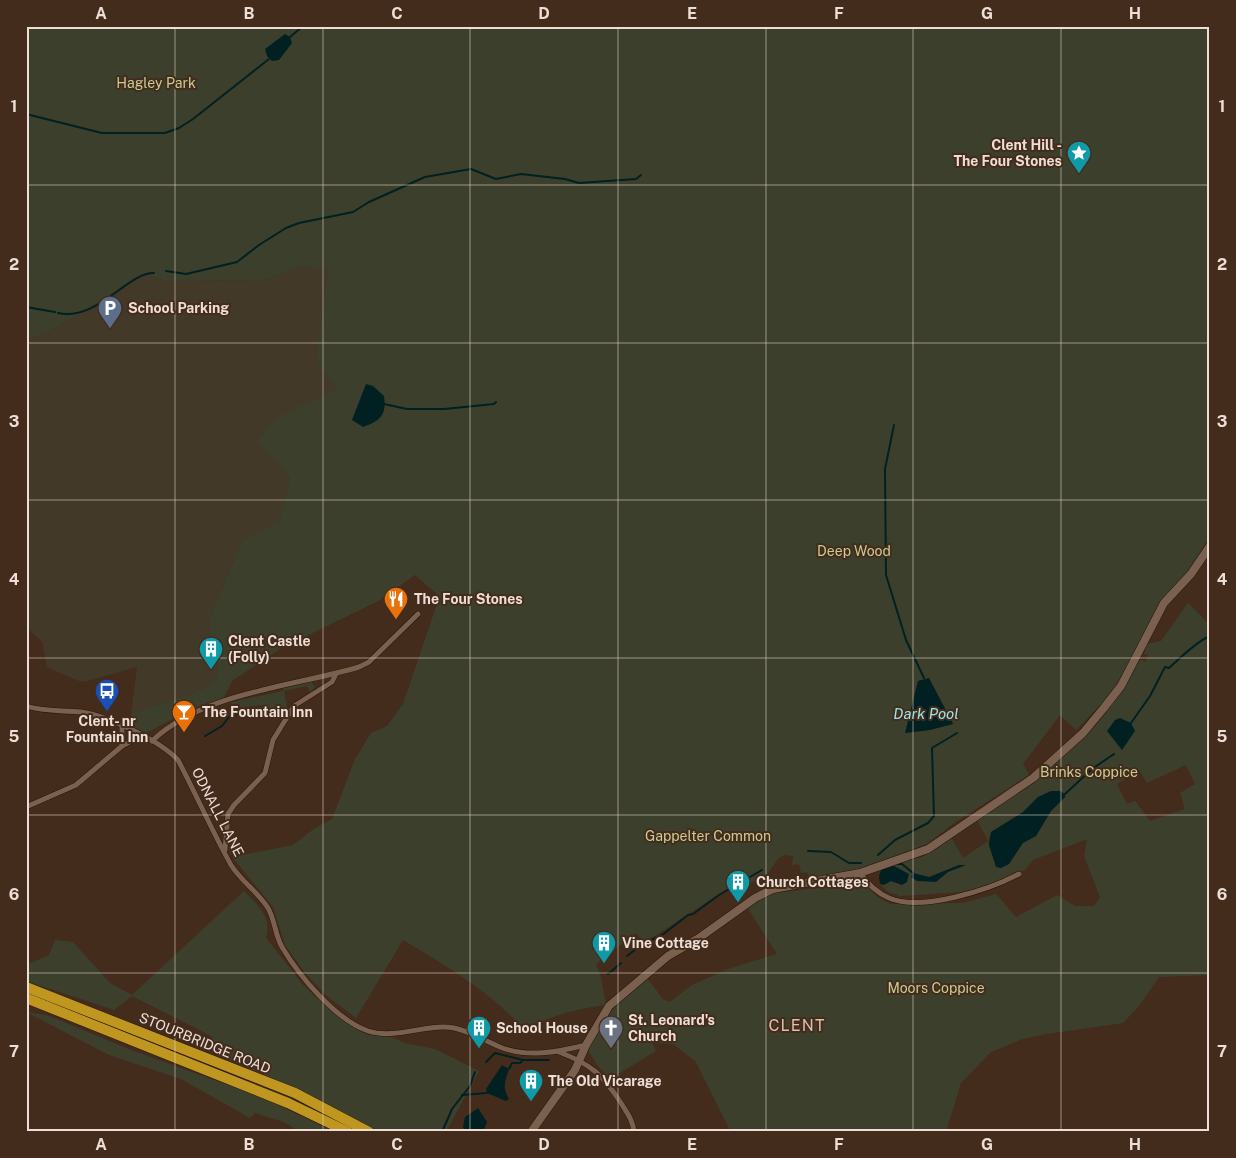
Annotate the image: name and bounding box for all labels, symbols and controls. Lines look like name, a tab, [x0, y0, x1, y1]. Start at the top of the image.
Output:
text: A	[95, 4, 107, 23]
text: B	[244, 4, 255, 23]
text: C	[391, 4, 403, 23]
text: D	[538, 4, 550, 23]
text: E	[687, 4, 697, 23]
text: F	[834, 4, 844, 23]
text: G	[981, 4, 993, 23]
text: H	[1129, 4, 1141, 23]
park label: Hagley Park	[116, 75, 196, 91]
text: 1	[11, 97, 17, 116]
text: 1	[1219, 97, 1225, 116]
place label: Clent Hill - The Four Stones	[953, 137, 1062, 169]
place icon: Clent Hill - The Four Stones	[1066, 140, 1092, 174]
text: 2	[9, 255, 19, 274]
text: 2	[1217, 255, 1227, 274]
parking icon: School Parking	[97, 295, 123, 329]
place label: School Parking	[128, 300, 229, 316]
text: 3	[9, 412, 19, 431]
text: 3	[1217, 412, 1227, 431]
park label: Deep Wood	[817, 543, 891, 559]
text: 4	[9, 570, 20, 589]
text: 4	[1217, 570, 1228, 589]
restaurant icon: The Four Stones	[383, 586, 409, 620]
place label: The Four Stones	[414, 591, 523, 607]
place label: Clent Castle (Folly)	[228, 633, 310, 665]
building icon: Clent Castle (Folly)	[198, 636, 224, 670]
bus stop icon: Clent- nr Fountain Inn	[94, 678, 120, 712]
bar icon: The Fountain Inn	[171, 699, 197, 733]
place label: The Fountain Inn	[202, 704, 313, 720]
water label: Dark Pool	[893, 705, 959, 722]
place label: Clent- nr Fountain Inn	[66, 713, 148, 745]
text: 5	[9, 727, 20, 746]
text: 5	[1217, 727, 1228, 746]
park label: Brinks Coppice	[1040, 764, 1138, 780]
street label: ODNALL LANE	[189, 765, 247, 859]
park label: Gappelter Common	[645, 828, 771, 844]
building icon: Church Cottages	[725, 869, 751, 903]
place label: Church Cottages	[756, 874, 869, 890]
text: 6	[9, 885, 19, 904]
text: 6	[1217, 885, 1227, 904]
building icon: Vine Cottage	[591, 930, 617, 964]
place label: Vine Cottage	[622, 935, 709, 951]
park label: Moors Coppice	[887, 980, 985, 996]
street label: STOURBRIDGE ROAD	[137, 1009, 273, 1077]
place label: St. Leonard's Church	[628, 1012, 715, 1044]
building icon: School House	[466, 1015, 492, 1049]
church icon: St. Leonard's Church	[598, 1015, 624, 1049]
district label: CLENT	[769, 1016, 825, 1035]
place label: School House	[496, 1020, 588, 1036]
text: 7	[9, 1042, 19, 1061]
text: 7	[1217, 1042, 1227, 1061]
building icon: The Old Vicarage	[518, 1068, 544, 1102]
place label: The Old Vicarage	[548, 1073, 662, 1089]
text: A	[95, 1135, 107, 1154]
text: B	[244, 1135, 255, 1154]
text: C	[391, 1135, 403, 1154]
text: D	[538, 1135, 550, 1154]
text: E	[687, 1135, 697, 1154]
text: F	[834, 1135, 844, 1154]
text: G	[981, 1135, 993, 1154]
text: H	[1129, 1135, 1141, 1154]

